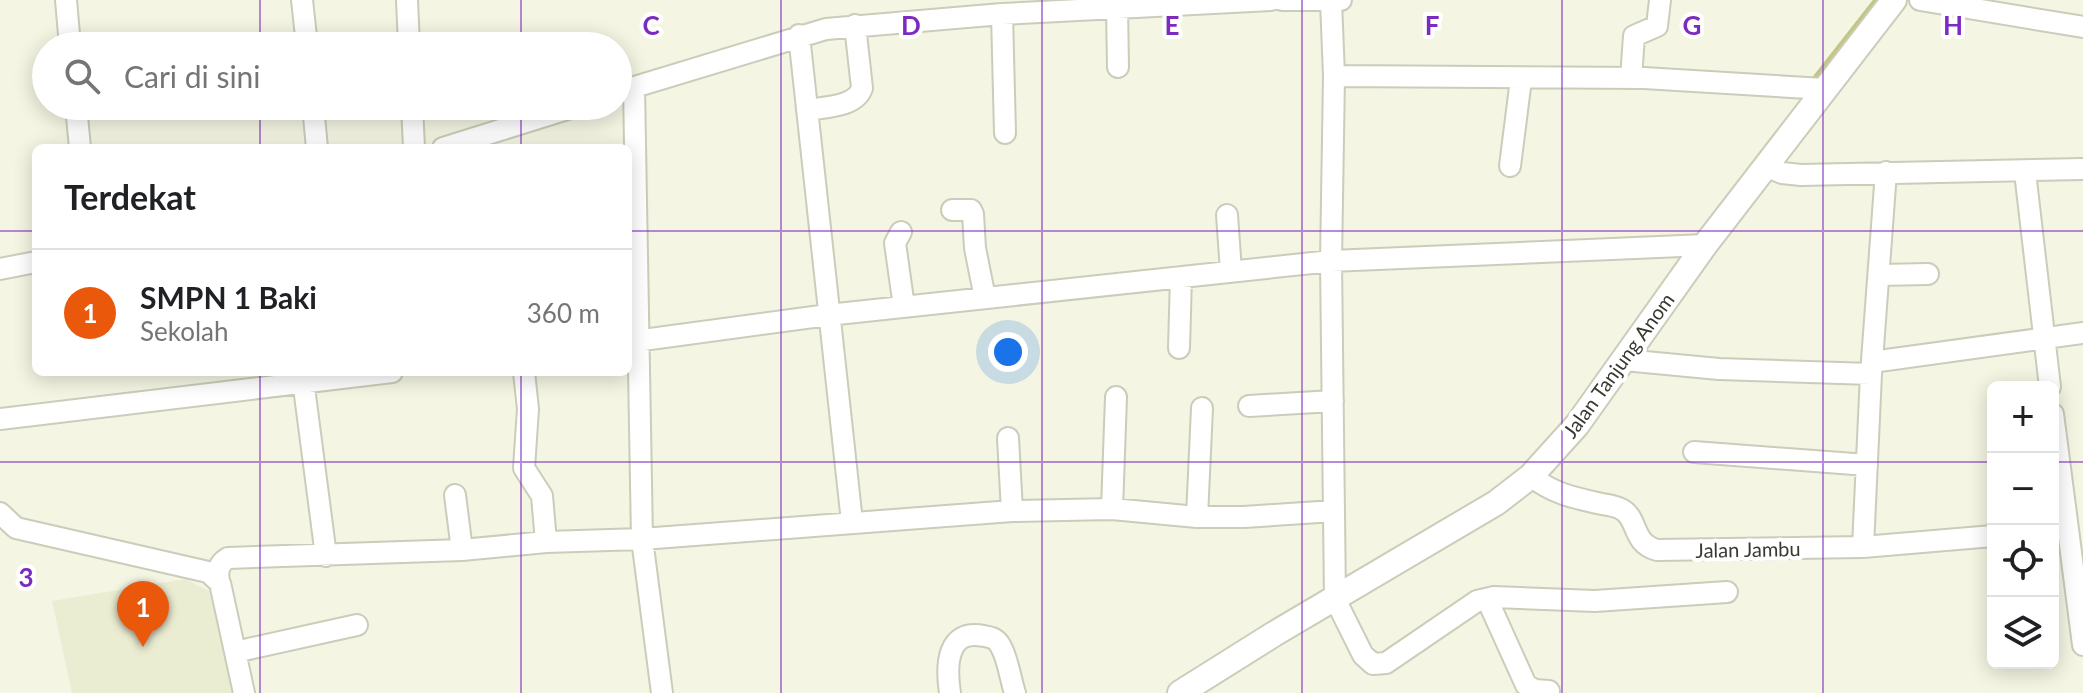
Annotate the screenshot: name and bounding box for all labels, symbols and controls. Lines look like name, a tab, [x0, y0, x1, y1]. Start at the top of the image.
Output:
text: C	[642, 9, 660, 41]
text: D	[901, 9, 921, 41]
text: E	[1165, 9, 1179, 41]
text: F	[1425, 9, 1439, 41]
text: G	[1683, 9, 1701, 41]
text: H	[1943, 9, 1963, 41]
search box	[32, 32, 632, 120]
icon: search	[60, 54, 104, 98]
text: Cari di sini	[124, 58, 261, 94]
text: Terdekat	[64, 176, 196, 217]
text: SMPN 1 Baki	[140, 279, 317, 315]
street label: Jalan Tanjung Anom	[1557, 288, 1679, 442]
text: 1	[82, 297, 98, 329]
text: 360 m	[527, 297, 600, 329]
text: Sekolah	[140, 315, 229, 347]
your location	[988, 332, 1028, 372]
map controls	[1987, 381, 2059, 669]
button: +	[1987, 381, 2059, 453]
button: −	[1987, 453, 2059, 525]
button: locate	[1987, 525, 2059, 597]
street label: Jalan Jambu	[1695, 536, 1801, 562]
text: 3	[18, 561, 34, 593]
pin: 1	[117, 581, 169, 647]
button: layers	[1987, 597, 2059, 669]

